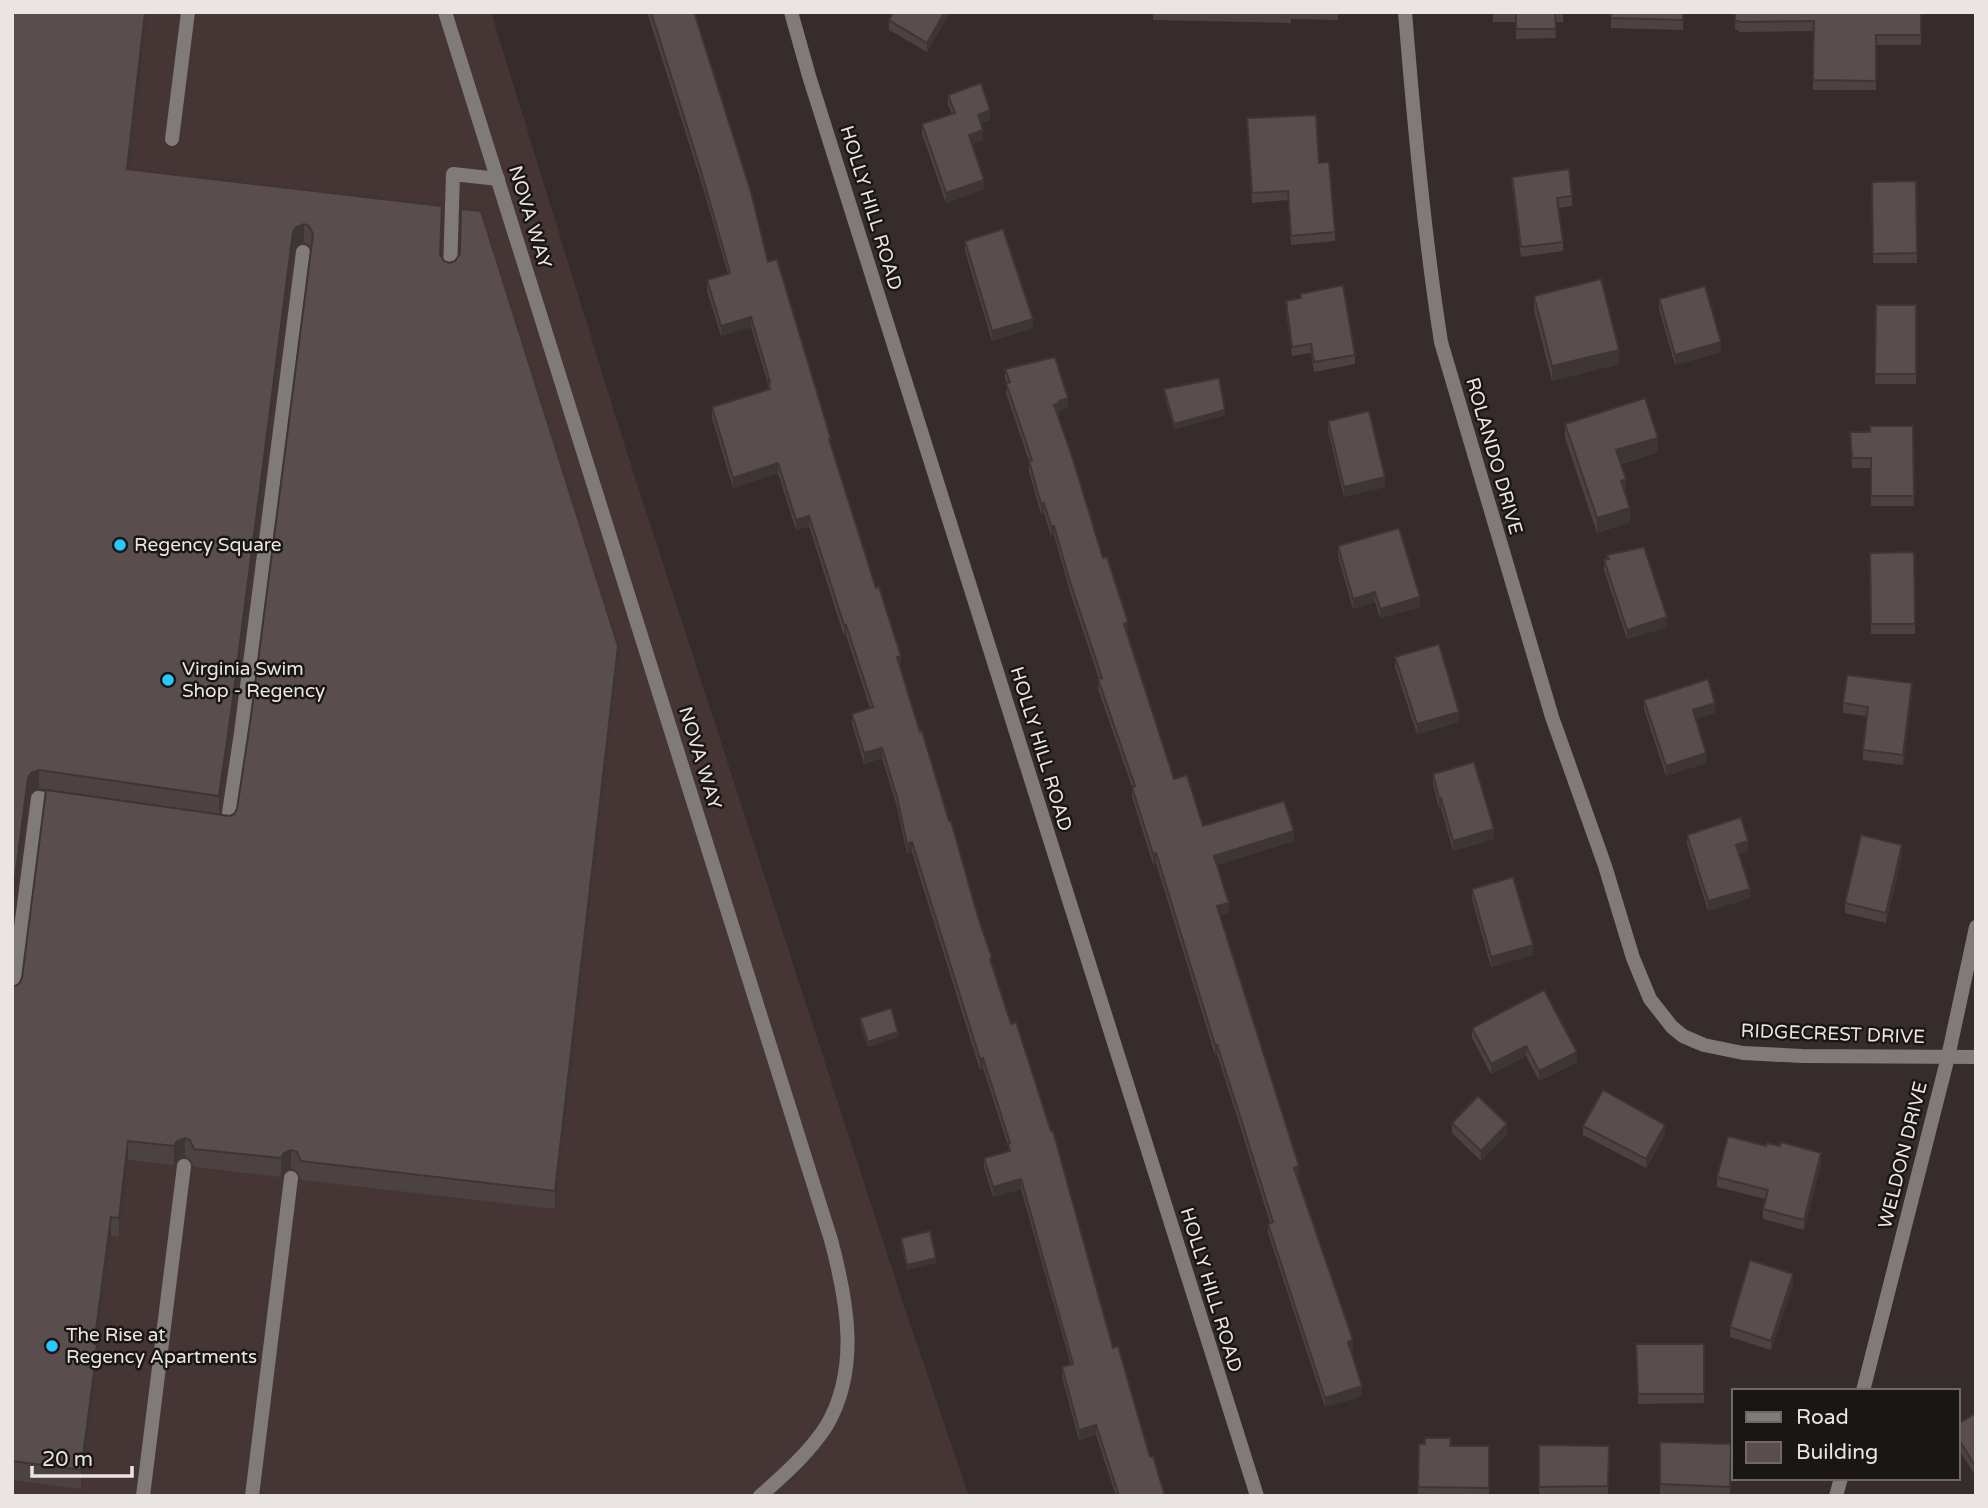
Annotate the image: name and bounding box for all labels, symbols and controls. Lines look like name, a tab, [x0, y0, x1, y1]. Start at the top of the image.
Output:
street label: HOLLY HILL ROAD	[836, 123, 906, 293]
street label: NOVA WAY	[504, 163, 556, 271]
street label: ROLANDO DRIVE	[1461, 375, 1527, 537]
place label: Regency Square	[134, 534, 282, 556]
marker: Regency Square	[112, 537, 128, 553]
place label: Virginia Swim Shop - Regency	[182, 658, 325, 702]
street label: HOLLY HILL ROAD	[1006, 664, 1076, 834]
marker: Virginia Swim Shop - Regency	[160, 672, 176, 688]
street label: NOVA WAY	[674, 704, 726, 812]
street label: RIDGECREST DRIVE	[1740, 1020, 1926, 1048]
street label: WELDON DRIVE	[1874, 1079, 1932, 1231]
street label: HOLLY HILL ROAD	[1176, 1205, 1246, 1375]
place label: The Rise at Regency Apartments	[66, 1324, 257, 1368]
marker: The Rise at Regency Apartments	[44, 1338, 60, 1354]
legend	[1732, 1389, 1960, 1480]
text: Road	[1796, 1405, 1849, 1430]
scale bar	[32, 1434, 131, 1478]
text: Building	[1796, 1440, 1878, 1465]
text: 20 m	[42, 1447, 93, 1472]

